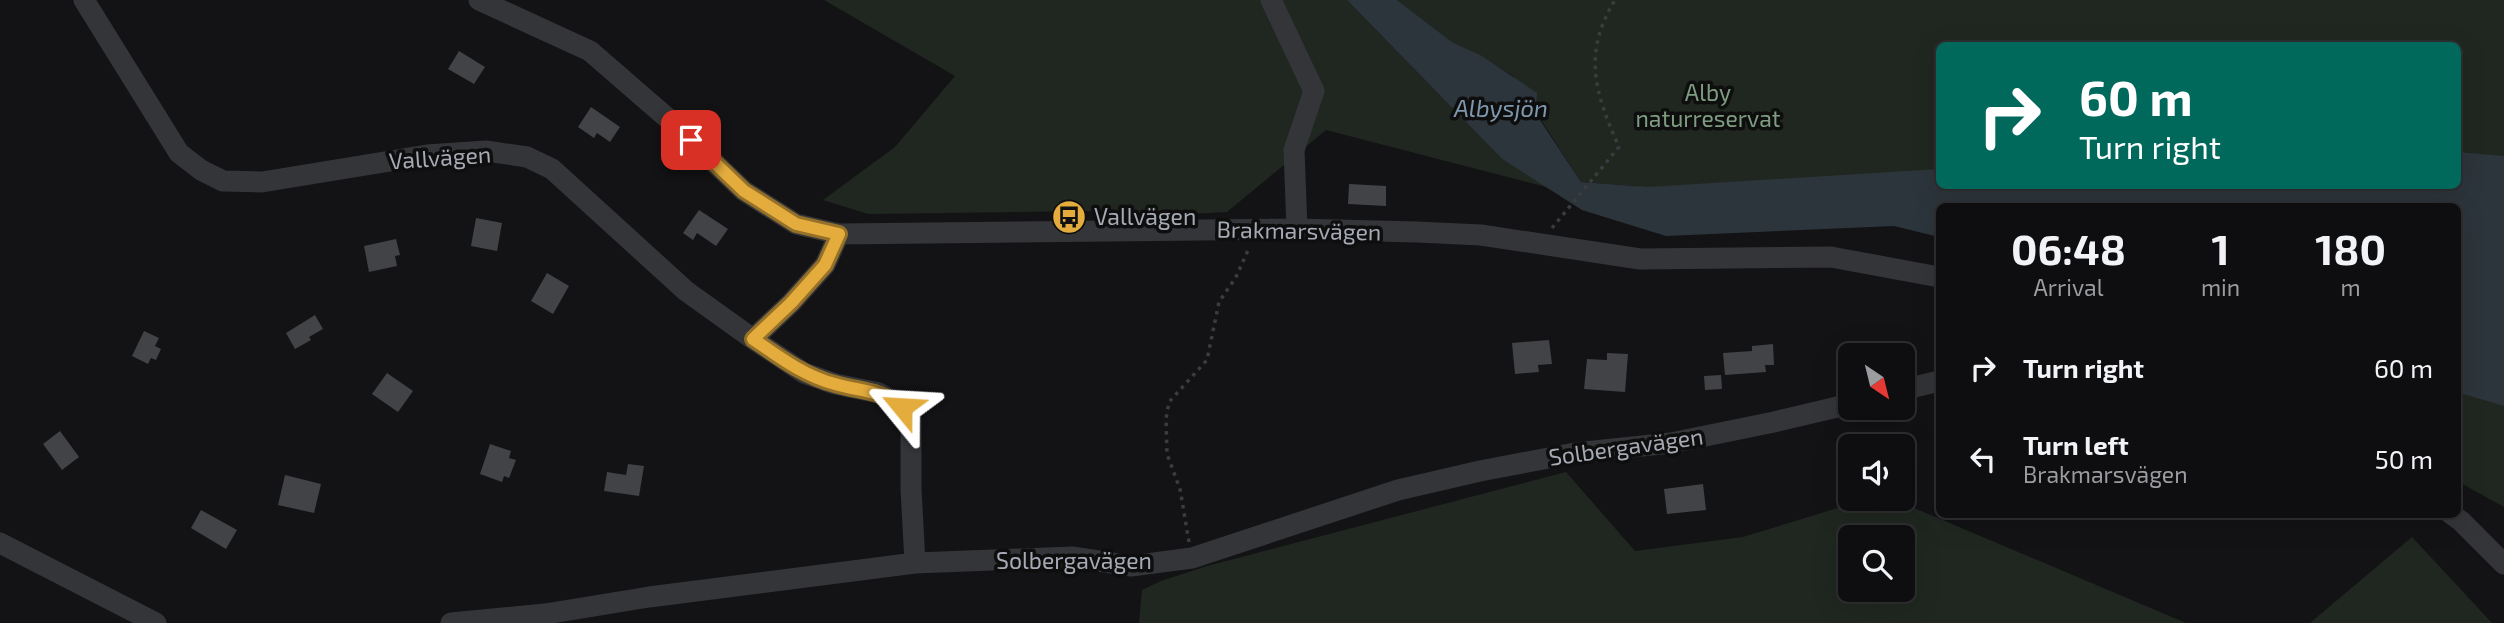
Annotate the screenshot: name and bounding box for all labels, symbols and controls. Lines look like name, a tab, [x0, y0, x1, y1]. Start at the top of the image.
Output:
text: 60 m	[2079, 67, 2193, 126]
icon: right	[1964, 70, 2055, 161]
park label: Alby naturreservat	[1635, 78, 1781, 132]
water label: Albysjön	[1453, 93, 1548, 122]
pin	[661, 110, 721, 170]
icon: arrive	[672, 121, 710, 159]
text: Turn right	[2079, 127, 2221, 165]
street label: Vallvägen	[388, 139, 492, 175]
bus stop icon: Vallvägen	[1050, 198, 1088, 236]
place label: Vallvägen	[1094, 202, 1196, 230]
street label: Brakmarsvägen	[1216, 215, 1382, 245]
text: 06:48	[2011, 223, 2126, 273]
text: 1	[2212, 223, 2230, 273]
text: 180	[2315, 223, 2386, 273]
text: Arrival	[2033, 273, 2103, 301]
text: min	[2201, 273, 2240, 301]
text: m	[2341, 273, 2361, 301]
north arrow	[1838, 343, 1914, 420]
map controls	[1838, 343, 1915, 602]
icon: right	[1964, 349, 2002, 387]
text: Turn right	[2023, 352, 2144, 383]
text: 60 m	[2374, 352, 2433, 383]
position arrow	[865, 370, 939, 444]
street label: Solbergavägen	[1547, 421, 1705, 471]
text: Turn left	[2023, 429, 2129, 460]
button: sound	[1838, 434, 1915, 511]
icon: left	[1964, 440, 2002, 478]
text: 50 m	[2375, 443, 2433, 474]
text: Brakmarsvägen	[2023, 460, 2188, 488]
button: search	[1838, 525, 1915, 602]
street label: Solbergavägen	[996, 546, 1152, 574]

